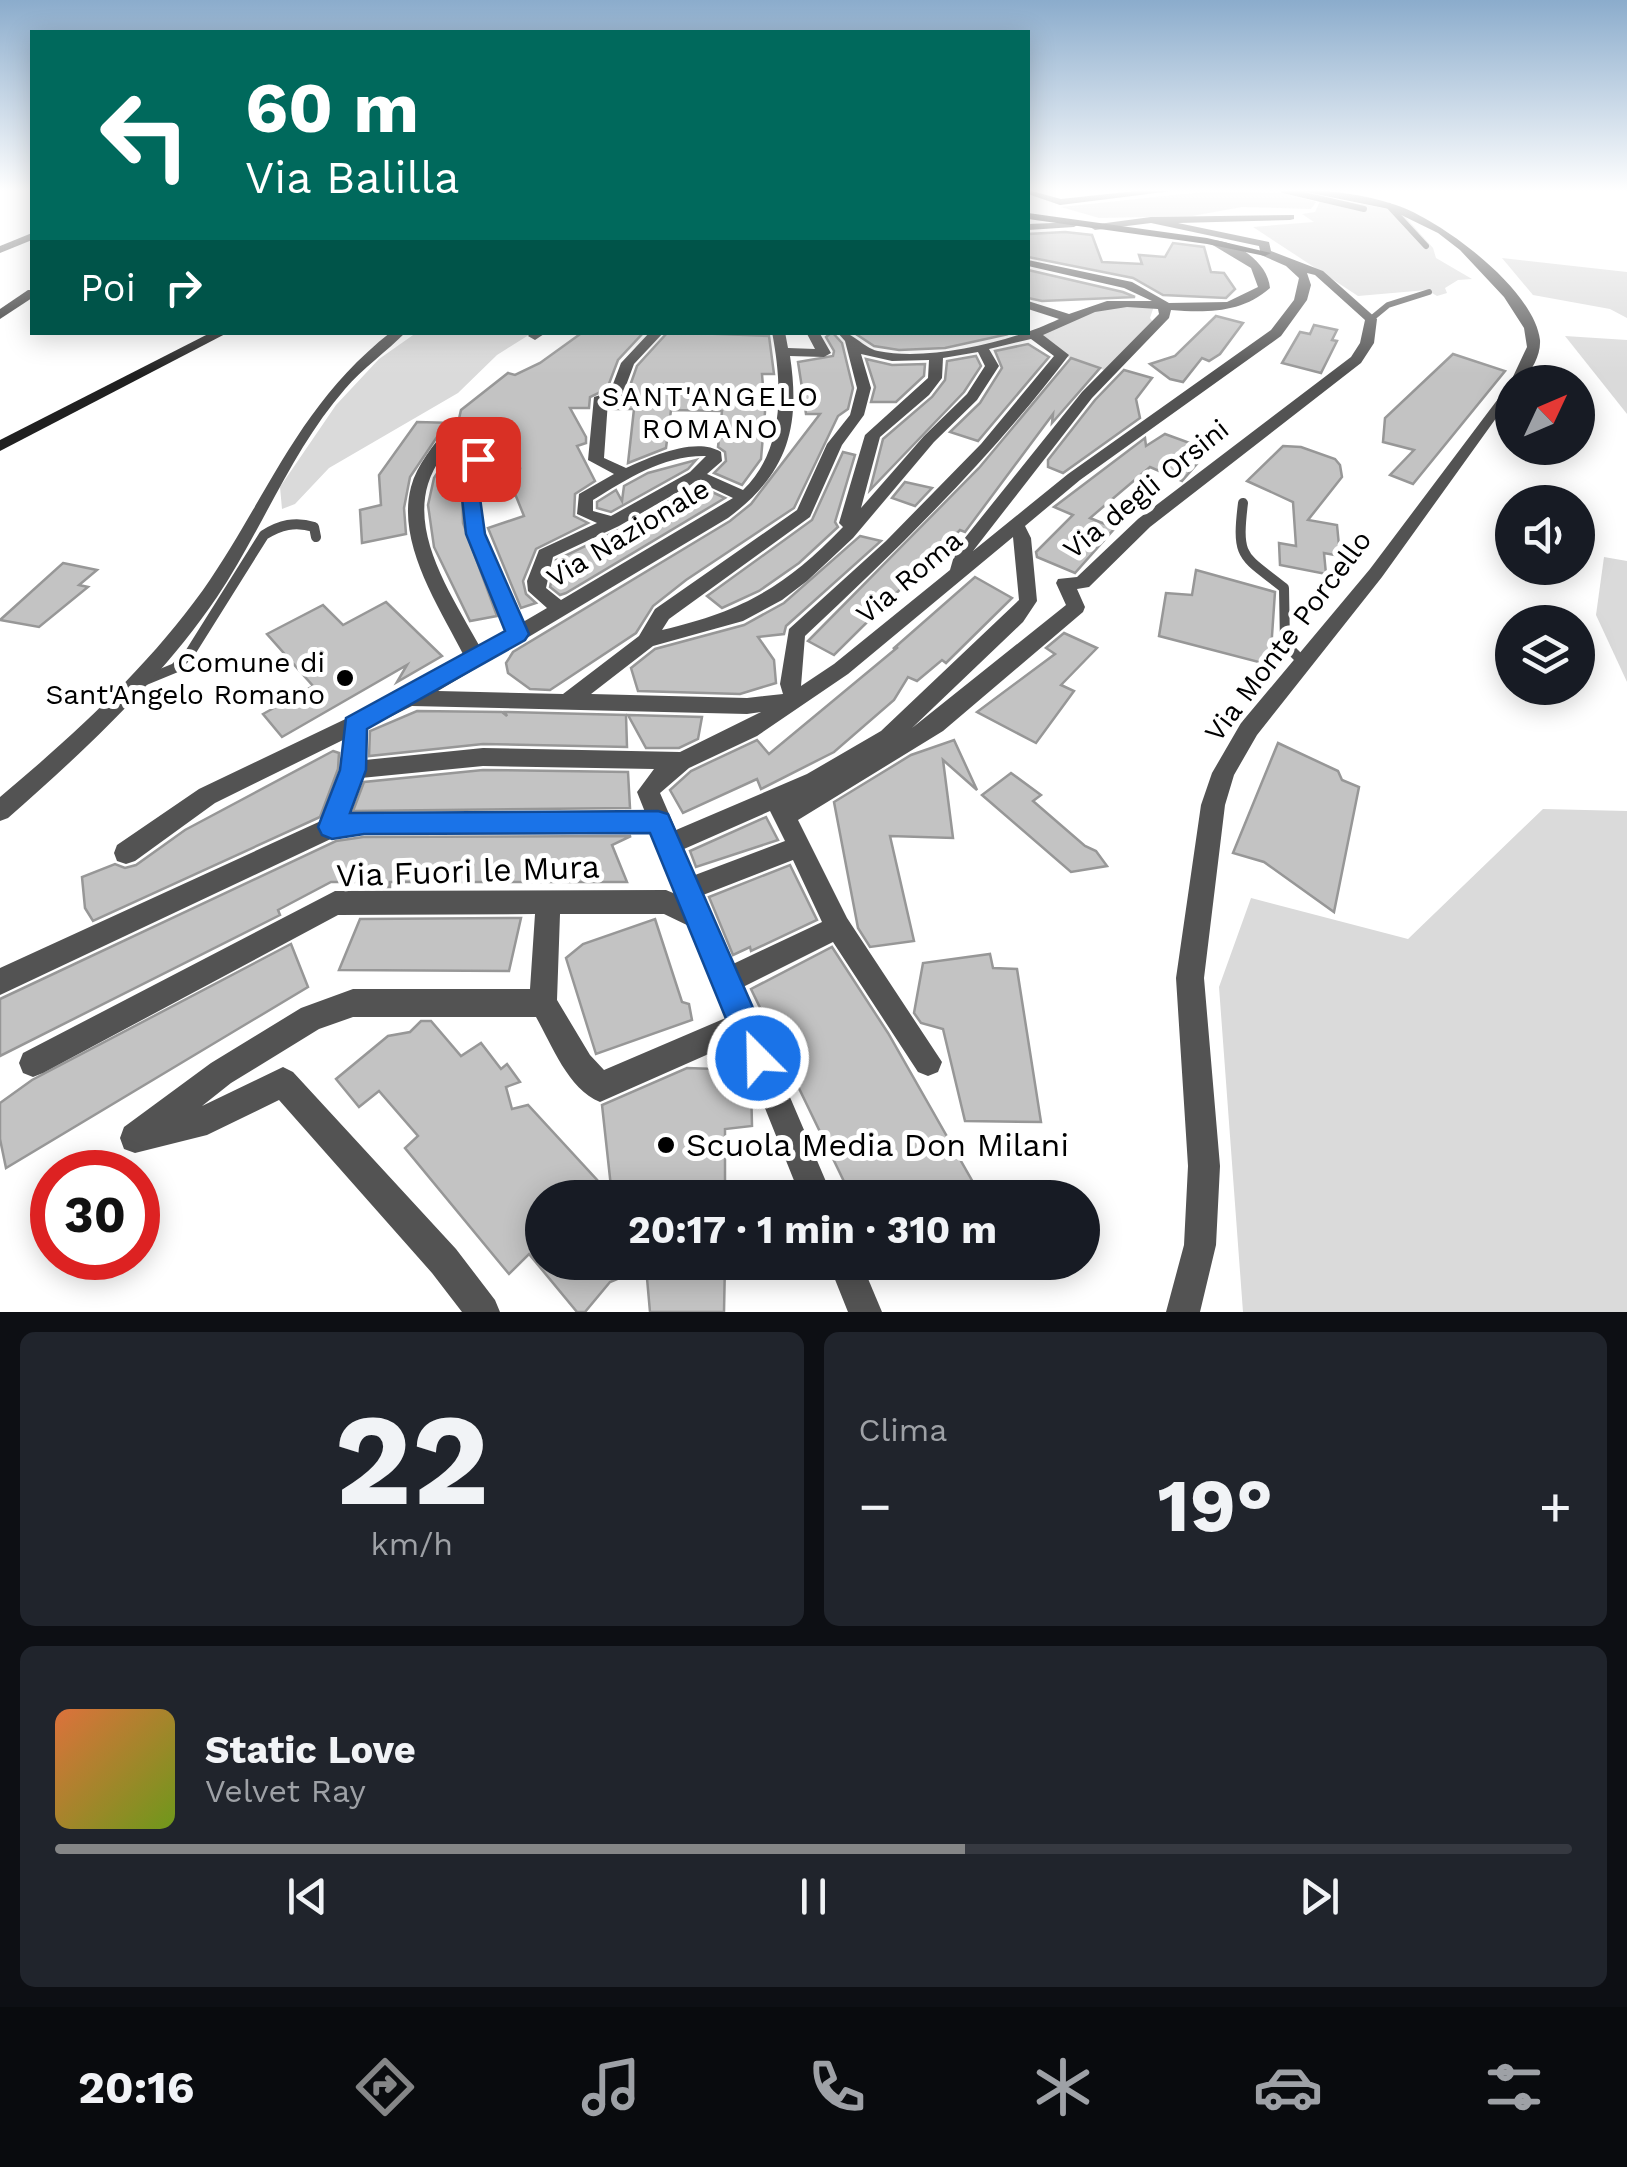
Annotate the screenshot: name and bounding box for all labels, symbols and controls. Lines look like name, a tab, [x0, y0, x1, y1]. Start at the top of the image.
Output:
text: 60 m	[245, 67, 419, 149]
icon: left	[80, 70, 210, 200]
text: Via Balilla	[245, 151, 460, 204]
icon: right	[156, 260, 211, 315]
text: Poi	[80, 266, 136, 310]
north arrow	[1495, 365, 1595, 465]
map controls	[1495, 365, 1595, 705]
district label: SANT'ANGELO ROMANO	[601, 380, 821, 445]
street label: Via degli Orsini	[1057, 412, 1235, 566]
pin	[436, 417, 521, 502]
icon: arrive	[451, 432, 506, 487]
street label: Via Nazionale	[541, 472, 715, 594]
button: sound	[1495, 485, 1595, 585]
street label: Via Roma	[849, 523, 969, 631]
street label: Via Monte Porcello	[1198, 524, 1378, 748]
button: layers	[1495, 605, 1595, 705]
place label: Comune di Sant'Angelo Romano	[46, 646, 325, 711]
marker: Comune di Sant'Angelo Romano	[334, 667, 356, 689]
street label: Via Fuori le Mura	[335, 847, 601, 895]
position arrow	[706, 1006, 810, 1110]
place label: Scuola Media Don Milani	[686, 1126, 1069, 1164]
marker: Scuola Media Don Milani	[655, 1134, 677, 1156]
speed limit sign: 30	[30, 1150, 160, 1280]
text: 20:17 · 1 min · 310 m	[628, 1208, 997, 1252]
text: 22	[334, 1383, 489, 1536]
text: Clima	[859, 1411, 947, 1449]
text: 19°	[1157, 1461, 1273, 1549]
text: −	[859, 1474, 892, 1538]
text: +	[1539, 1474, 1572, 1538]
text: km/h	[371, 1525, 453, 1563]
text: Static Love	[205, 1728, 416, 1772]
text: Velvet Ray	[205, 1772, 366, 1810]
icon: previous	[280, 1869, 335, 1924]
icon: pause	[786, 1869, 841, 1924]
icon: next	[1292, 1869, 1347, 1924]
icon: directions	[350, 2052, 420, 2122]
icon: music	[576, 2052, 646, 2122]
icon: phone	[802, 2052, 872, 2122]
icon: climate	[1028, 2052, 1098, 2122]
icon: car	[1253, 2052, 1323, 2122]
icon: filters	[1479, 2052, 1549, 2122]
text: 20:16	[78, 2061, 194, 2114]

